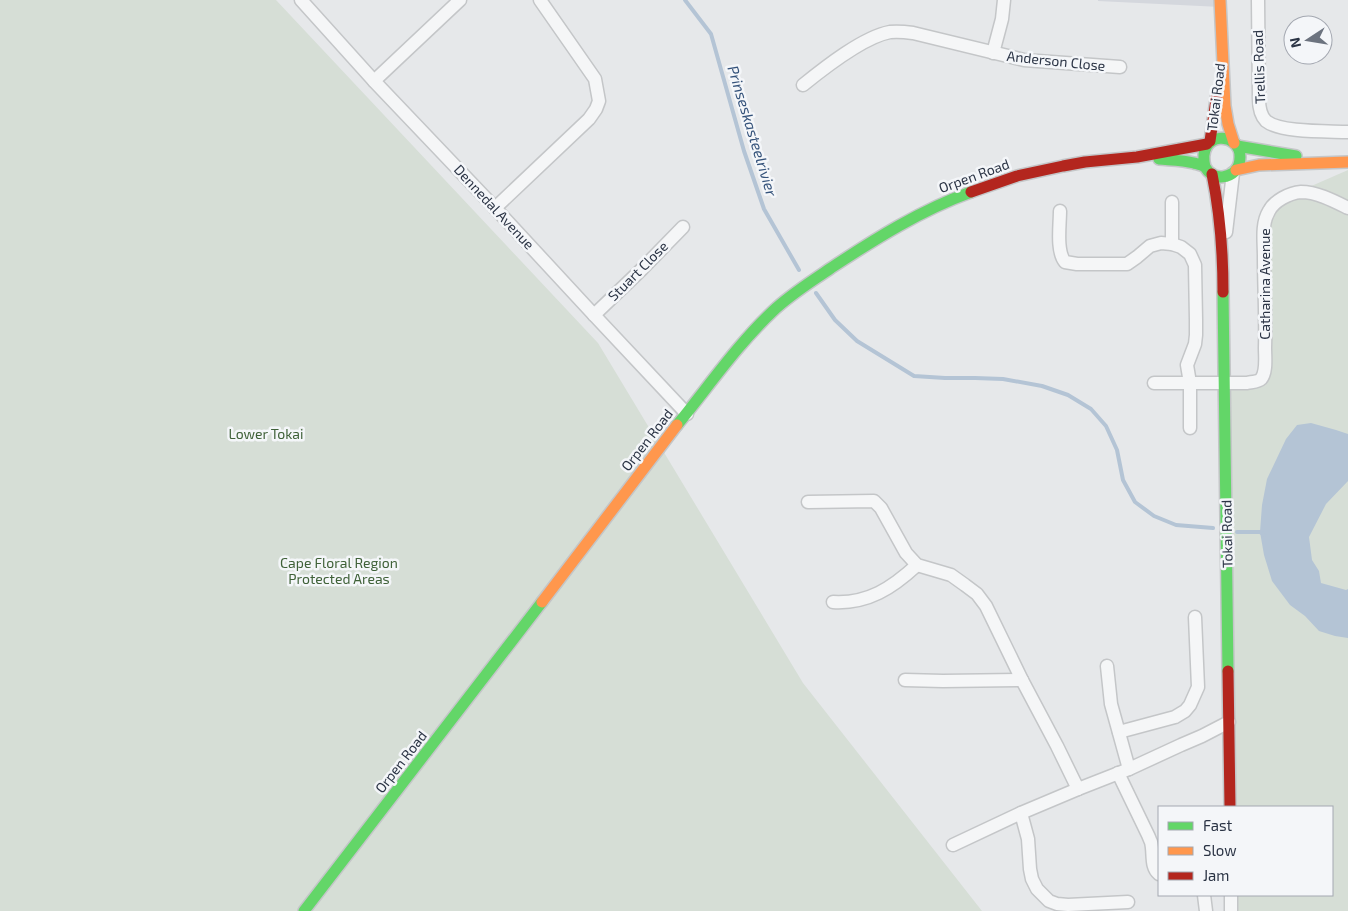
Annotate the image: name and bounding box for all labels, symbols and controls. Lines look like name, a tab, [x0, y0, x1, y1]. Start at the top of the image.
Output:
north arrow	[1283, 15, 1333, 65]
street label: Trellis Road	[1249, 30, 1268, 104]
text: N	[1285, 36, 1304, 50]
street label: Anderson Close	[1006, 47, 1106, 74]
street label: Tokai Road	[1203, 62, 1228, 132]
water label: Prinseskasteelrivier	[724, 63, 782, 199]
street label: Orpen Road	[936, 155, 1012, 196]
street label: Dennedal Avenue	[451, 161, 538, 253]
street label: Catharina Avenue	[1256, 228, 1273, 340]
street label: Stuart Close	[604, 237, 671, 304]
street label: Orpen Road	[617, 405, 676, 474]
park label: Lower Tokai	[228, 425, 304, 442]
street label: Tokai Road	[1217, 500, 1236, 568]
park label: Cape Floral Region Protected Areas	[280, 554, 398, 587]
street label: Orpen Road	[371, 727, 430, 796]
legend	[1158, 806, 1333, 896]
text: Fast	[1203, 816, 1233, 834]
text: Slow	[1203, 841, 1237, 859]
text: Jam	[1203, 866, 1229, 884]

